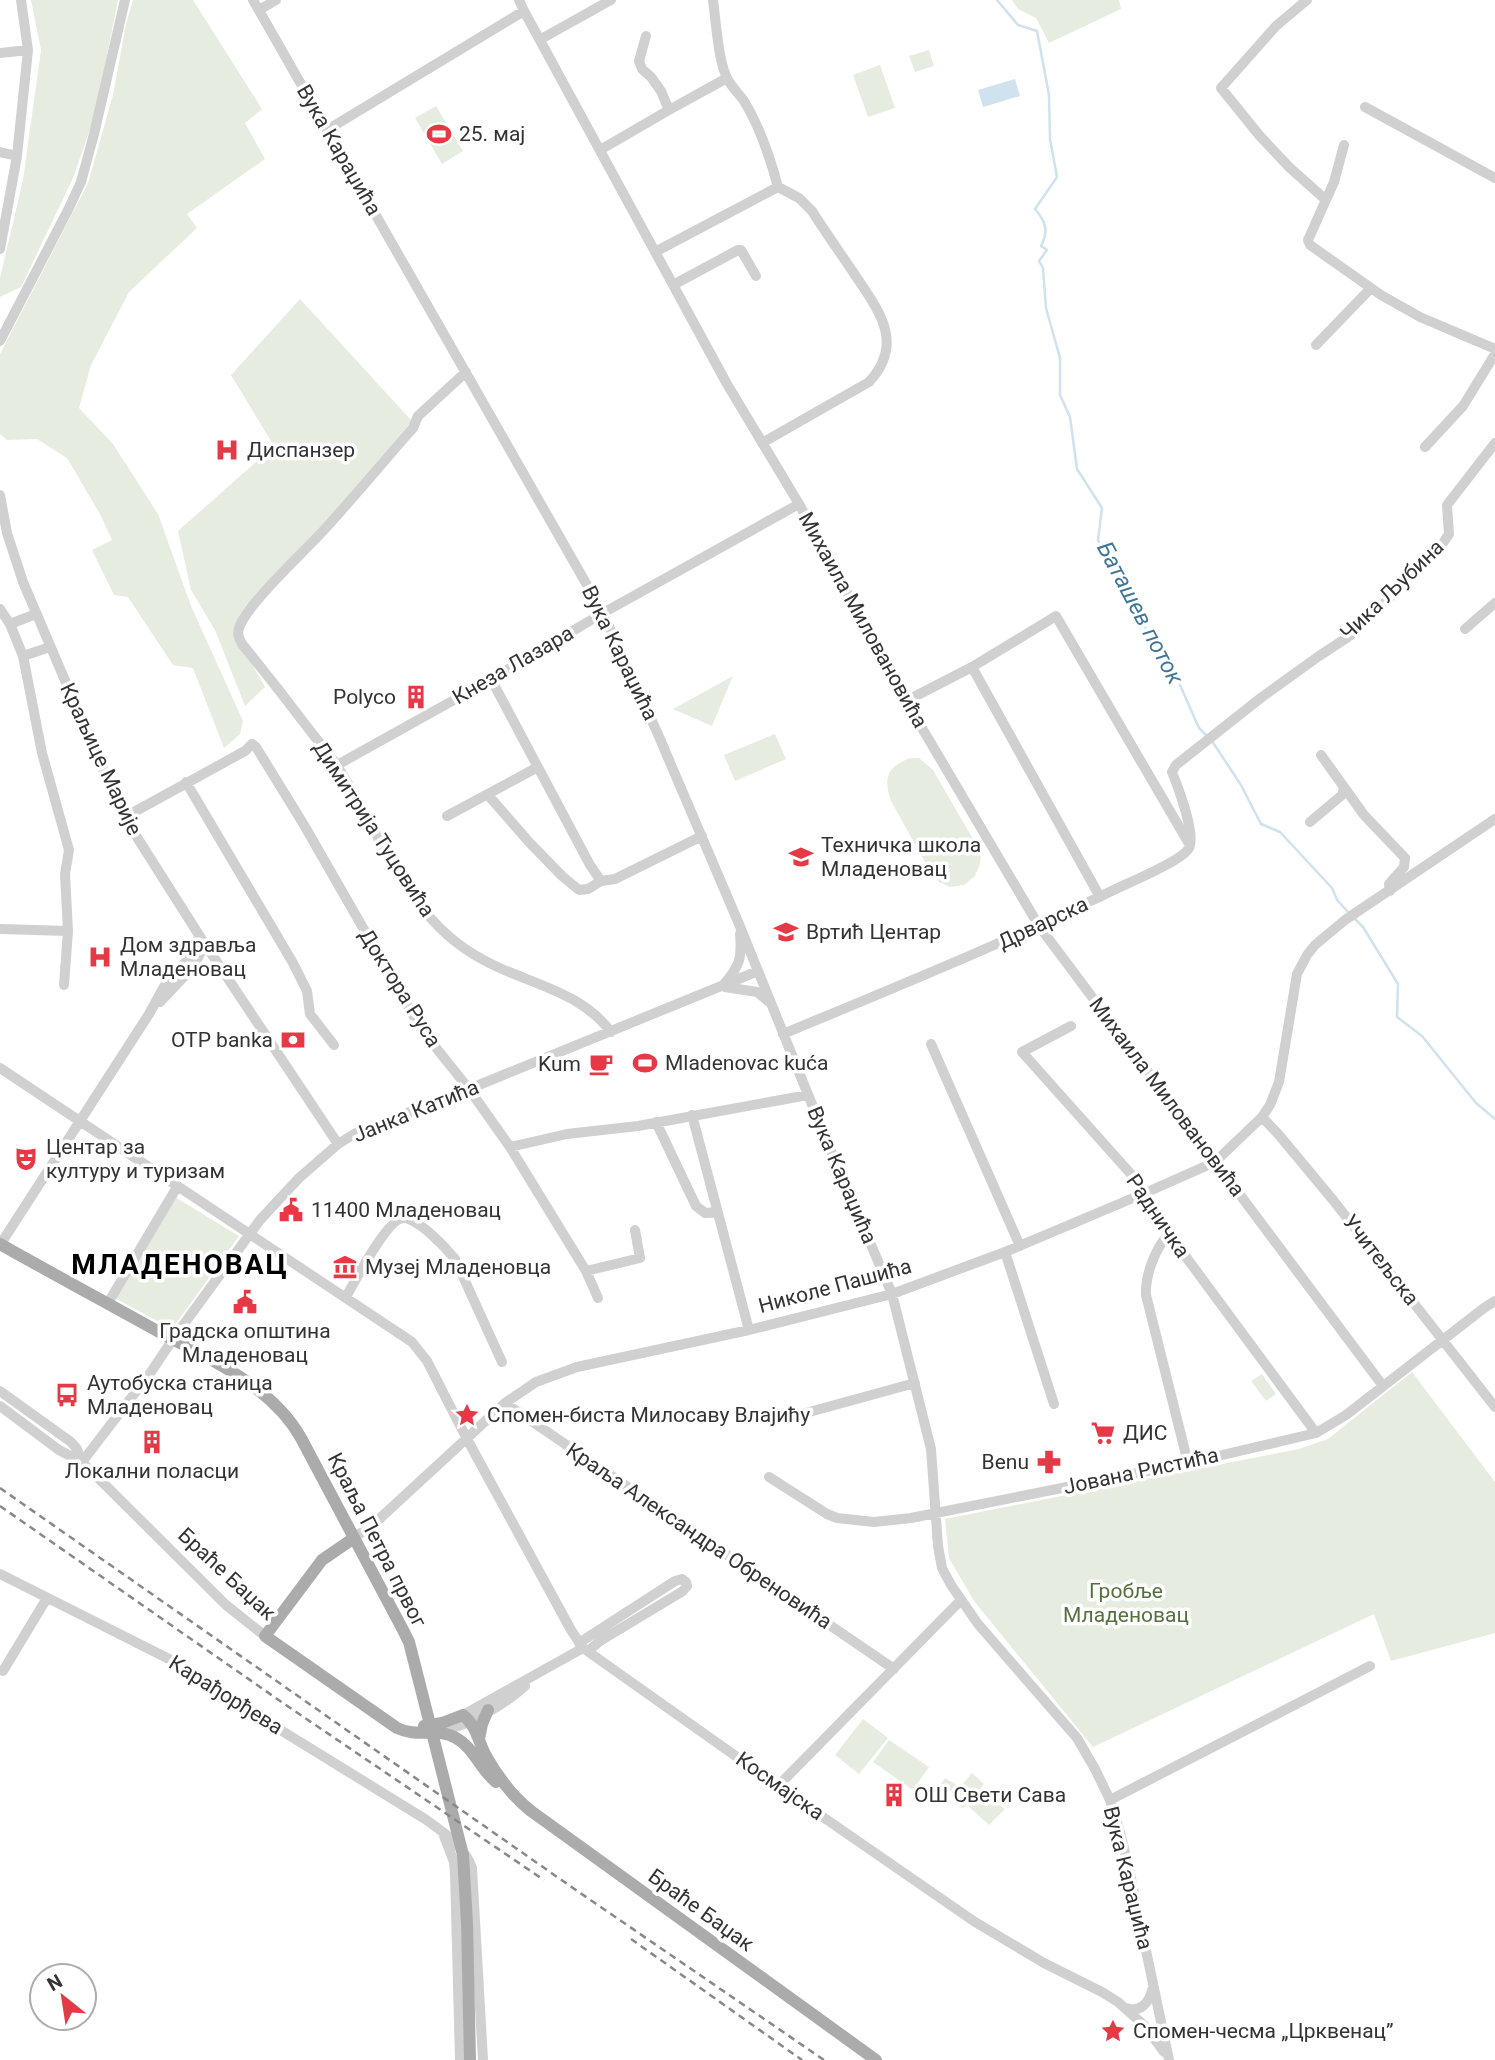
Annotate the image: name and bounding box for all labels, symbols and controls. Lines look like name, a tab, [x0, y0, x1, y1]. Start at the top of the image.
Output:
street label: Вука Караџића	[292, 80, 386, 220]
sports icon: 25. мај	[425, 120, 453, 148]
place label: 25. мај	[459, 122, 525, 146]
hospital icon: Диспанзер	[213, 436, 241, 464]
place label: Диспанзер	[247, 438, 355, 462]
street label: Михаила Миловановића	[794, 508, 932, 732]
street label: Чика Љубина	[1335, 535, 1449, 645]
water label: Баташев поток	[1091, 537, 1189, 690]
street label: Вука Караџића	[577, 582, 663, 724]
street label: Кнеза Лазара	[448, 621, 578, 709]
street label: Краљице Марије	[55, 679, 147, 839]
building icon: Polyco	[402, 683, 430, 711]
place label: Polyco	[333, 685, 396, 709]
street label: Димитрија Туцовића	[308, 737, 440, 921]
place label: Техничка школа Младеновац	[821, 833, 981, 881]
school or university icon: Техничка школа Младеновац	[787, 843, 815, 871]
street label: Дрварска	[994, 892, 1092, 954]
school or university icon: Вртић Центар	[772, 918, 800, 946]
place label: Вртић Центар	[806, 920, 941, 944]
street label: Доктора Руса	[354, 924, 446, 1052]
place label: Дом здравља Младеновац	[120, 933, 256, 981]
hospital icon: Дом здравља Младеновац	[86, 943, 114, 971]
street label: Михаила Миловановића	[1084, 993, 1250, 1201]
bank icon: OTP banka	[279, 1026, 307, 1054]
place label: OTP banka	[171, 1028, 273, 1052]
sports icon: Mladenovac kuća	[631, 1049, 659, 1077]
cafe icon: Kum	[587, 1050, 615, 1078]
place label: Mladenovac kuća	[665, 1051, 829, 1075]
place label: Kum	[538, 1052, 581, 1076]
street label: Јанка Катића	[350, 1075, 482, 1147]
street label: Вука Караџића	[802, 1103, 882, 1247]
place label: Центар за културу и туризам	[46, 1135, 225, 1183]
theatre icon: Центар за културу и туризам	[12, 1145, 40, 1173]
street label: Радничка	[1121, 1170, 1195, 1262]
public building icon: 11400 Младеновац	[277, 1196, 305, 1224]
place label: 11400 Младеновац	[311, 1198, 501, 1222]
street label: Учитељска	[1338, 1210, 1424, 1310]
district label: МЛАДЕНОВАЦ	[71, 1248, 289, 1281]
museum icon: Музеј Младеновца	[331, 1253, 359, 1281]
street label: Николе Пашића	[756, 1254, 914, 1318]
place label: Музеј Младеновца	[365, 1255, 551, 1279]
public building icon: Градска општина Младеновац	[231, 1288, 259, 1316]
place label: Градска општина Младеновац	[159, 1319, 331, 1367]
place label: Аутобуска станица Младеновац	[87, 1371, 273, 1419]
bus stop icon: Аутобуска станица Младеновац	[53, 1381, 81, 1409]
place icon: Спомен-биста Милосаву Влајићу	[453, 1401, 481, 1429]
place label: Спомен-биста Милосаву Влајићу	[487, 1403, 810, 1427]
supermarket icon: ДИС	[1089, 1419, 1117, 1447]
place label: ДИС	[1123, 1421, 1167, 1445]
building icon: Локални поласци	[138, 1428, 166, 1456]
street label: Краља Александра Обреновића	[562, 1438, 836, 1634]
street label: Јована Ристића	[1061, 1443, 1221, 1499]
pharmacy icon: Benu	[1035, 1448, 1063, 1476]
street label: Краља Петра првог	[323, 1449, 431, 1631]
place label: Benu	[982, 1450, 1029, 1474]
place label: Локални поласци	[65, 1459, 239, 1483]
street label: Браће Баџак	[173, 1523, 281, 1626]
park label: Гробље Младеновац	[1063, 1579, 1189, 1627]
street label: Карађорђева	[165, 1650, 287, 1740]
street label: Космајска	[731, 1747, 829, 1825]
building icon: ОШ Свети Сава	[880, 1781, 908, 1809]
place label: ОШ Свети Сава	[914, 1783, 1066, 1807]
street label: Вука Караџића	[1099, 1804, 1157, 1952]
street label: Браће Баџак	[644, 1864, 759, 1957]
north arrow	[28, 1962, 98, 2032]
text: N	[43, 1969, 66, 1996]
place icon: Спомен-чесма „Црквенац”	[1099, 2017, 1127, 2045]
place label: Спомен-чесма „Црквенац”	[1133, 2019, 1394, 2043]

